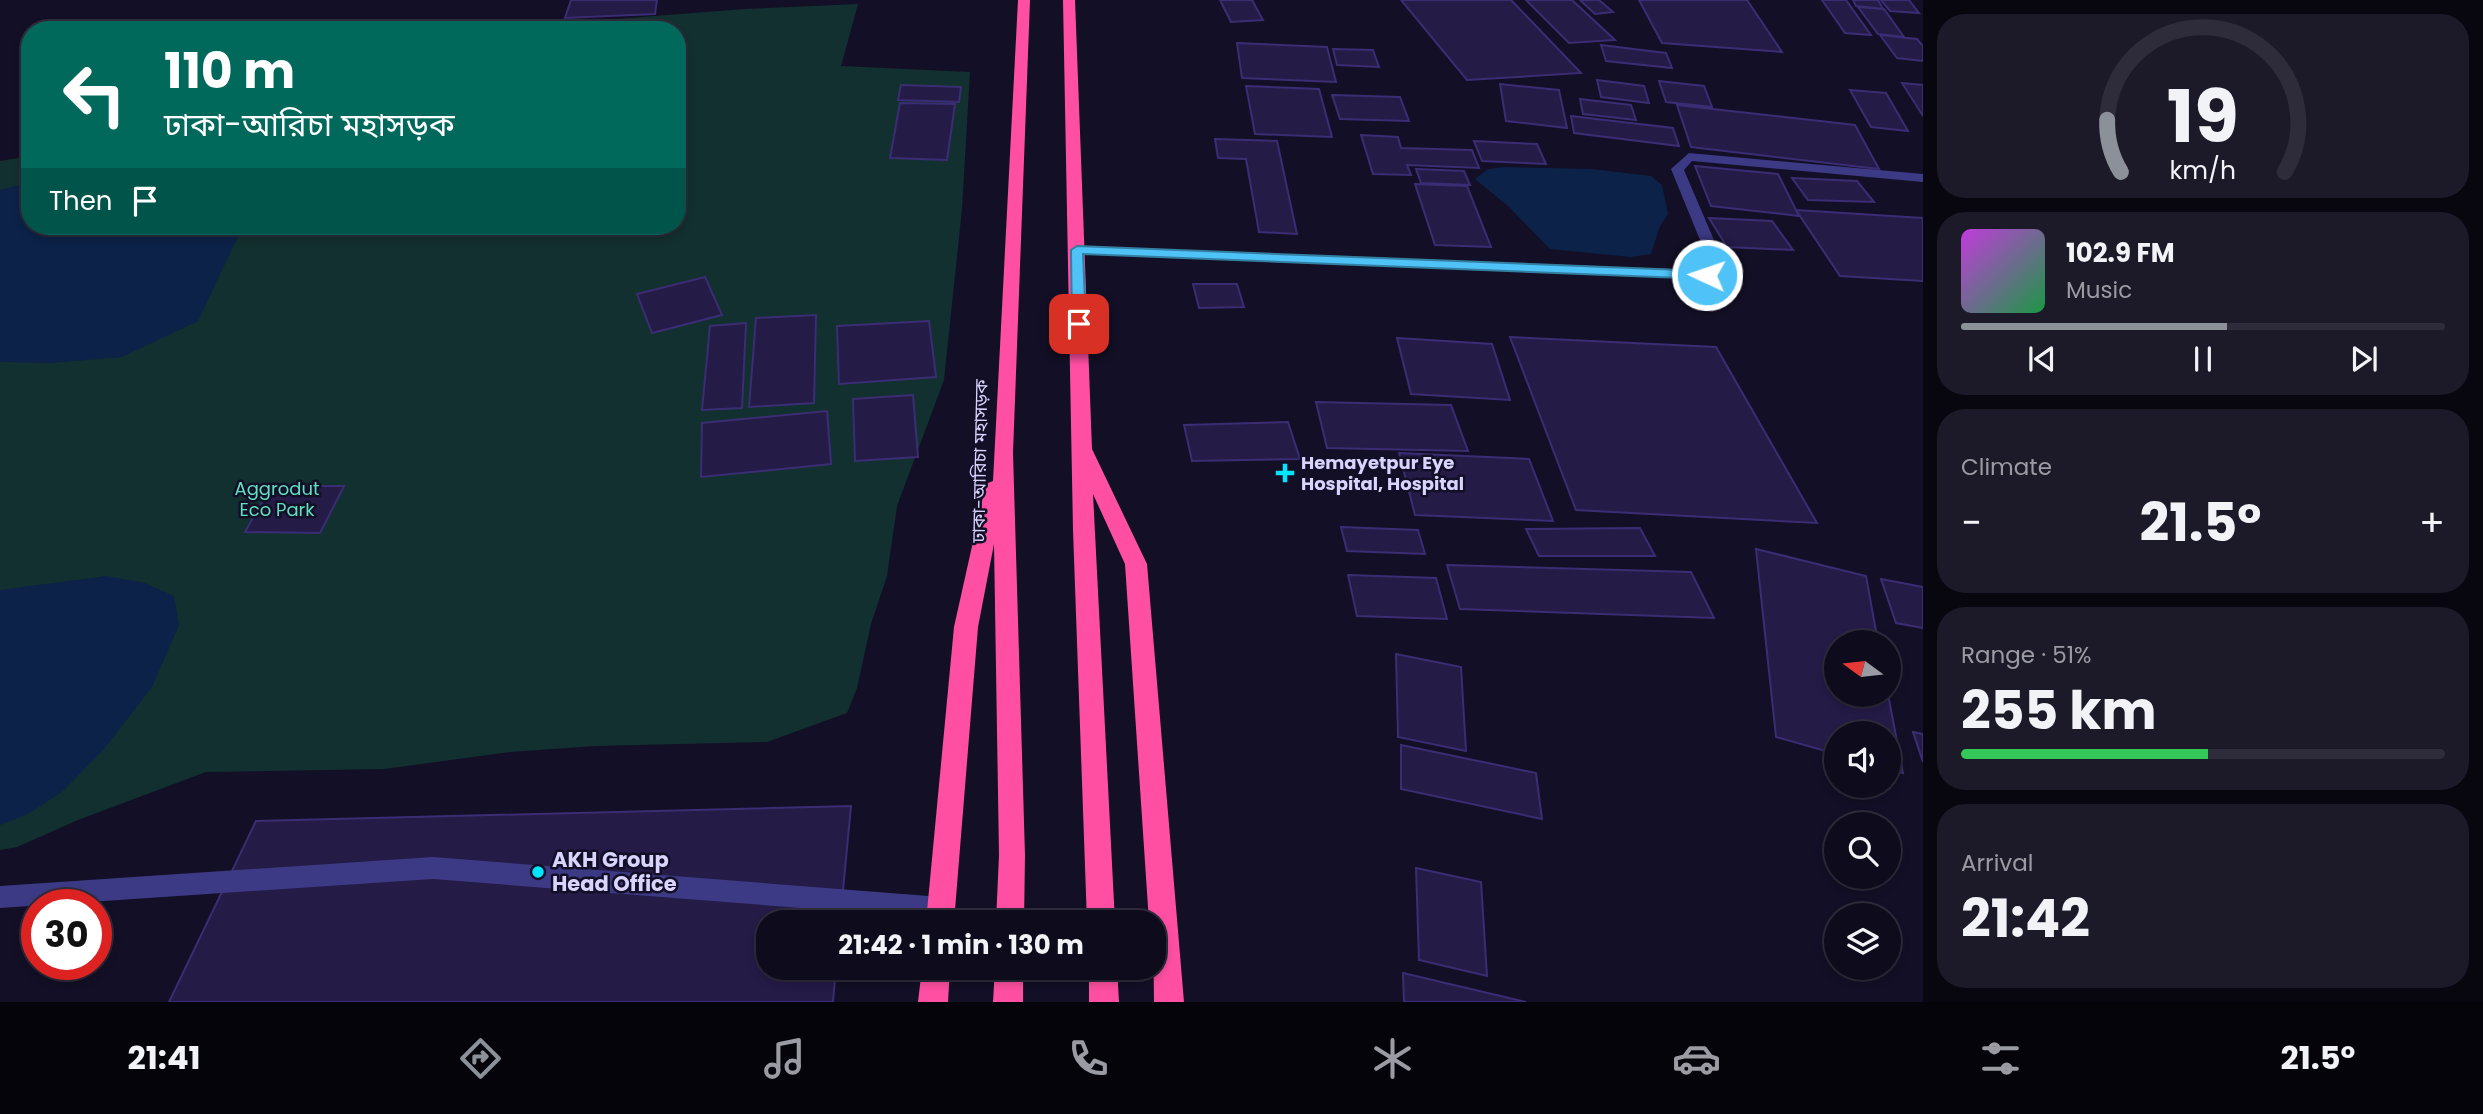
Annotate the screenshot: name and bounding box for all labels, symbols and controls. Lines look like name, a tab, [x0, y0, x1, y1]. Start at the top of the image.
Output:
text: 110 m	[164, 37, 295, 105]
icon: left	[49, 49, 140, 140]
text: 19	[2167, 66, 2239, 167]
text: ঢাকা-আরিচা মহাসড়ক	[164, 102, 455, 147]
text: km/h	[2170, 153, 2236, 188]
icon: arrive	[126, 182, 164, 220]
text: Then	[49, 183, 112, 219]
text: 102.9 FM	[2066, 235, 2175, 271]
position arrow	[1670, 238, 1744, 312]
text: Music	[2066, 274, 2132, 306]
pin	[1049, 294, 1109, 354]
icon: arrive	[1060, 305, 1098, 343]
icon: previous	[2023, 340, 2061, 378]
icon: pause	[2184, 340, 2222, 378]
icon: next	[2345, 340, 2383, 378]
street label: ঢাকা-আরিচা মহাসড়ক	[966, 379, 993, 544]
place label: Hemayetpur Eye Hospital, Hospital	[1301, 450, 1464, 496]
text: Climate	[1961, 451, 2052, 483]
marker: Hemayetpur Eye Hospital, Hospital	[1275, 463, 1295, 483]
park label: Aggrodut Eco Park	[235, 476, 319, 522]
text: 21.5°	[2140, 486, 2261, 559]
text: −	[1961, 496, 1982, 549]
text: +	[2419, 496, 2445, 549]
north arrow	[1824, 630, 1900, 707]
map controls	[1824, 630, 1901, 980]
text: Range · 51%	[1961, 639, 2091, 671]
text: 255 km	[1961, 674, 2157, 747]
button: sound	[1824, 721, 1901, 798]
button: search	[1824, 812, 1901, 889]
place label: AKH Group Head Office	[552, 845, 677, 898]
text: Arrival	[1961, 847, 2033, 879]
marker: AKH Group Head Office	[530, 864, 546, 880]
text: 21:42	[1961, 882, 2090, 955]
speed limit sign: 30	[21, 889, 112, 980]
button: layers	[1824, 903, 1901, 980]
text: 21:42 · 1 min · 130 m	[838, 927, 1084, 963]
icon: directions	[456, 1034, 505, 1083]
icon: music	[760, 1034, 809, 1083]
icon: phone	[1064, 1034, 1113, 1083]
icon: climate	[1368, 1034, 1417, 1083]
icon: car	[1672, 1034, 1721, 1083]
icon: filters	[1976, 1034, 2025, 1083]
text: 21:41	[128, 1035, 201, 1080]
text: 21.5°	[2280, 1035, 2355, 1080]

